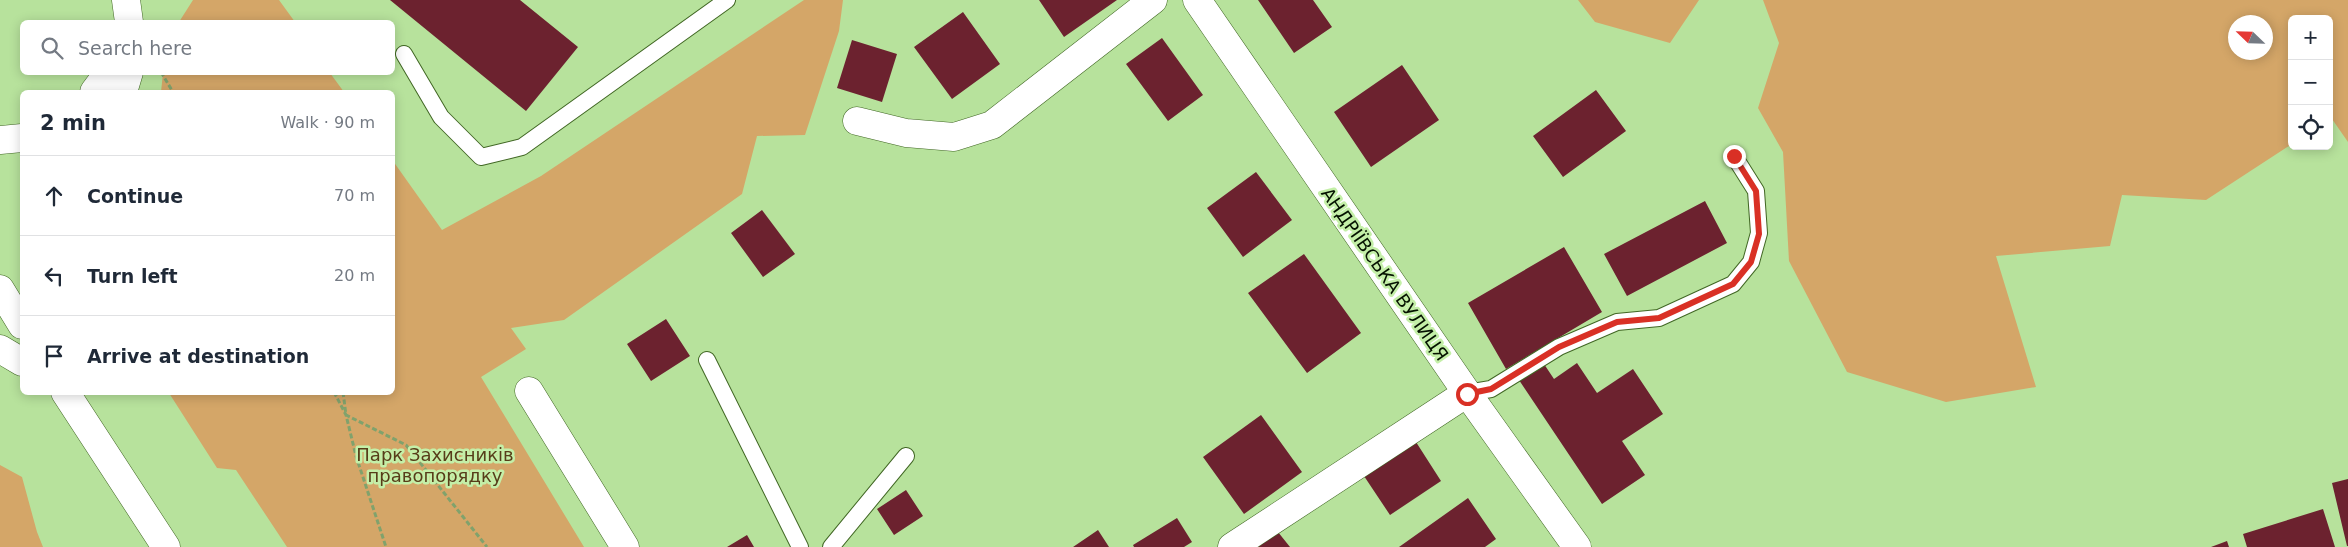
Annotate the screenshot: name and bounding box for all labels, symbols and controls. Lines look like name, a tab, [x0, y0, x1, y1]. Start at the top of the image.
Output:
north arrow	[2228, 15, 2273, 60]
map controls	[2288, 15, 2333, 150]
button: +	[2288, 15, 2333, 60]
search box	[20, 20, 395, 75]
icon: search	[38, 34, 66, 62]
text: Search here	[78, 37, 192, 59]
button: −	[2288, 60, 2333, 105]
button: locate	[2288, 105, 2333, 150]
text: 2 min	[40, 111, 106, 135]
text: Walk · 90 m	[280, 113, 375, 132]
route end	[1723, 145, 1746, 168]
icon: ahead	[40, 182, 68, 210]
street label: АНДРІЇВСЬКА ВУЛИЦЯ	[1317, 183, 1453, 365]
text: Continue	[87, 185, 183, 207]
text: 70 m	[334, 186, 375, 205]
icon: left	[40, 262, 68, 290]
text: Turn left	[87, 265, 178, 287]
text: 20 m	[334, 266, 375, 285]
icon: arrive	[40, 342, 68, 370]
text: Arrive at destination	[87, 345, 309, 367]
route start	[1456, 383, 1479, 406]
park label: Парк Захисників правопорядку	[356, 444, 514, 486]

